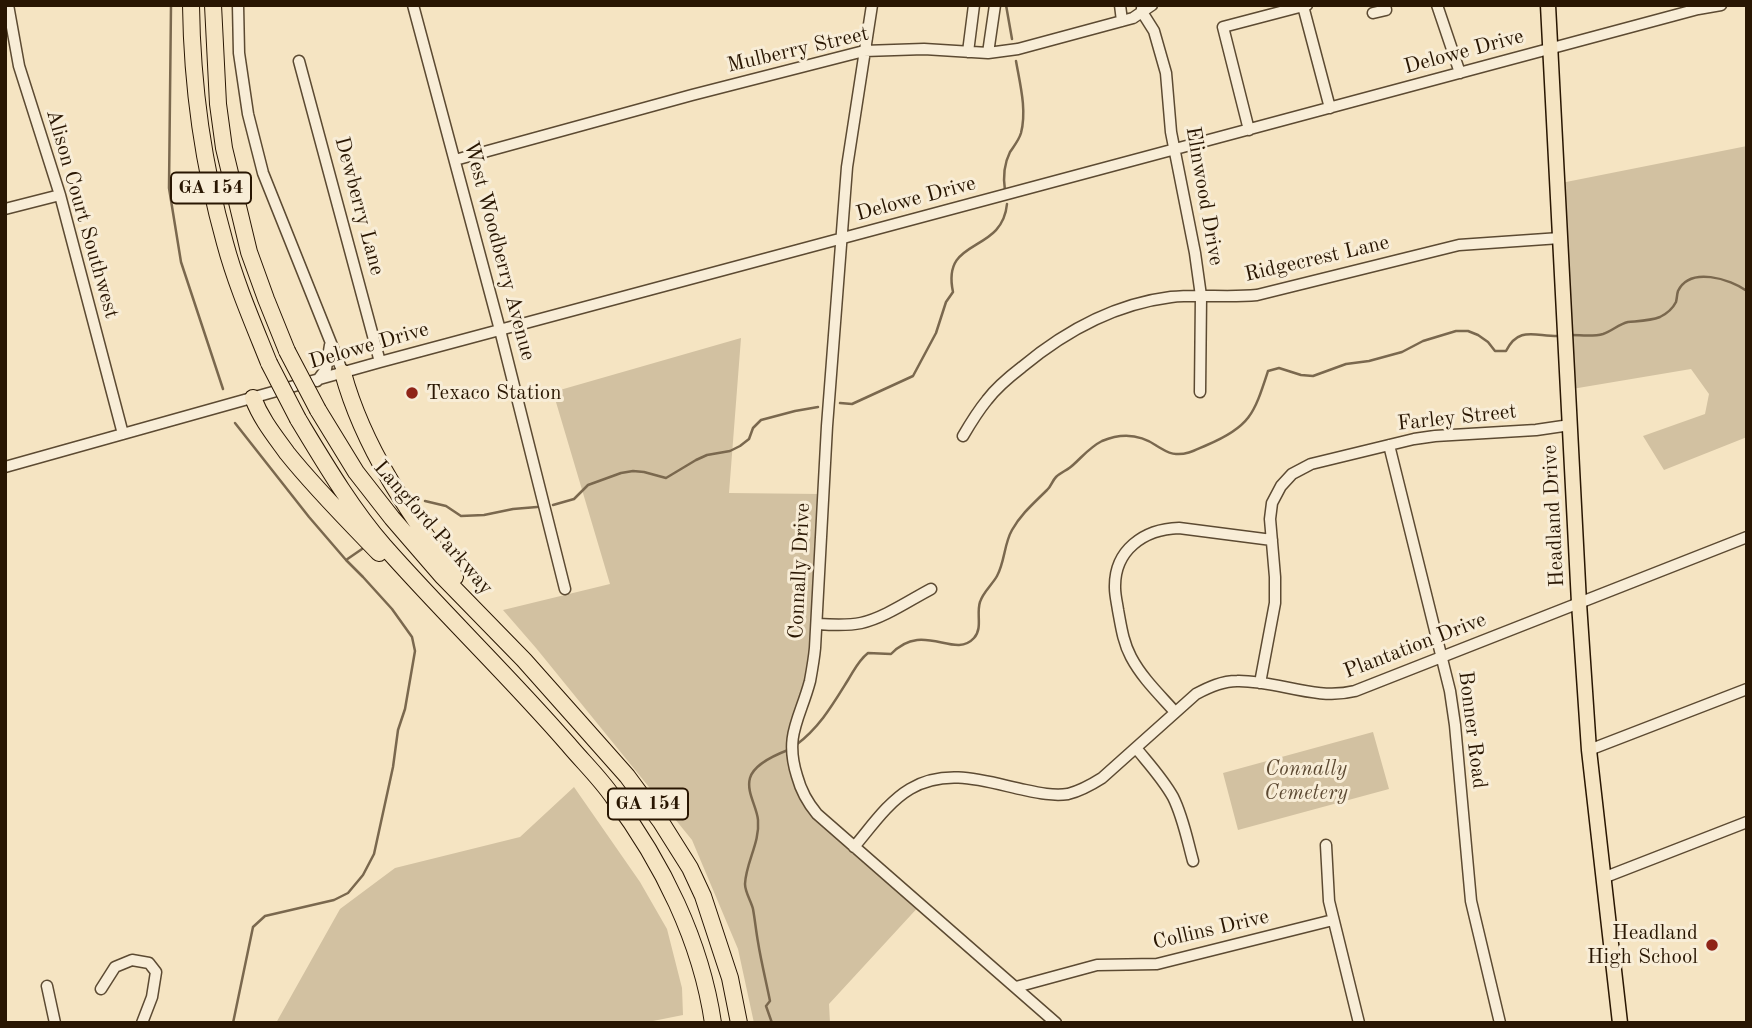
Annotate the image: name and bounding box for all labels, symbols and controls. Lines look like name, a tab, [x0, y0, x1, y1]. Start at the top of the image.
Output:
street label: Mulberry Street	[725, 21, 871, 79]
street label: Delowe Drive	[1401, 24, 1527, 80]
street label: Alison Court Southwest	[40, 106, 124, 322]
street label: Elinwood Drive	[1179, 125, 1229, 267]
street label: Dewberry Lane	[328, 134, 390, 278]
street label: West Woodberry Avenue	[458, 139, 540, 363]
street label: Delowe Drive	[853, 171, 979, 227]
road number: GA 154	[171, 172, 251, 204]
street label: Ridgecrest Lane	[1242, 230, 1392, 288]
street label: Delowe Drive	[306, 317, 432, 375]
place label: Texaco Station	[426, 380, 561, 406]
marker: Texaco Station	[404, 385, 420, 401]
street label: Farley Street	[1396, 399, 1518, 437]
street label: Headland Drive	[1538, 444, 1570, 588]
street label: Langford Parkway	[368, 456, 498, 600]
street label: Connally Drive	[784, 502, 816, 640]
street label: Plantation Drive	[1340, 607, 1490, 685]
street label: Bonner Road	[1452, 670, 1492, 790]
park label: Connally Cemetery	[1264, 756, 1348, 806]
road number: GA 154	[608, 789, 688, 820]
street label: Collins Drive	[1151, 904, 1271, 956]
place label: Headland High School	[1587, 920, 1698, 970]
marker: Headland High School	[1704, 937, 1720, 953]

